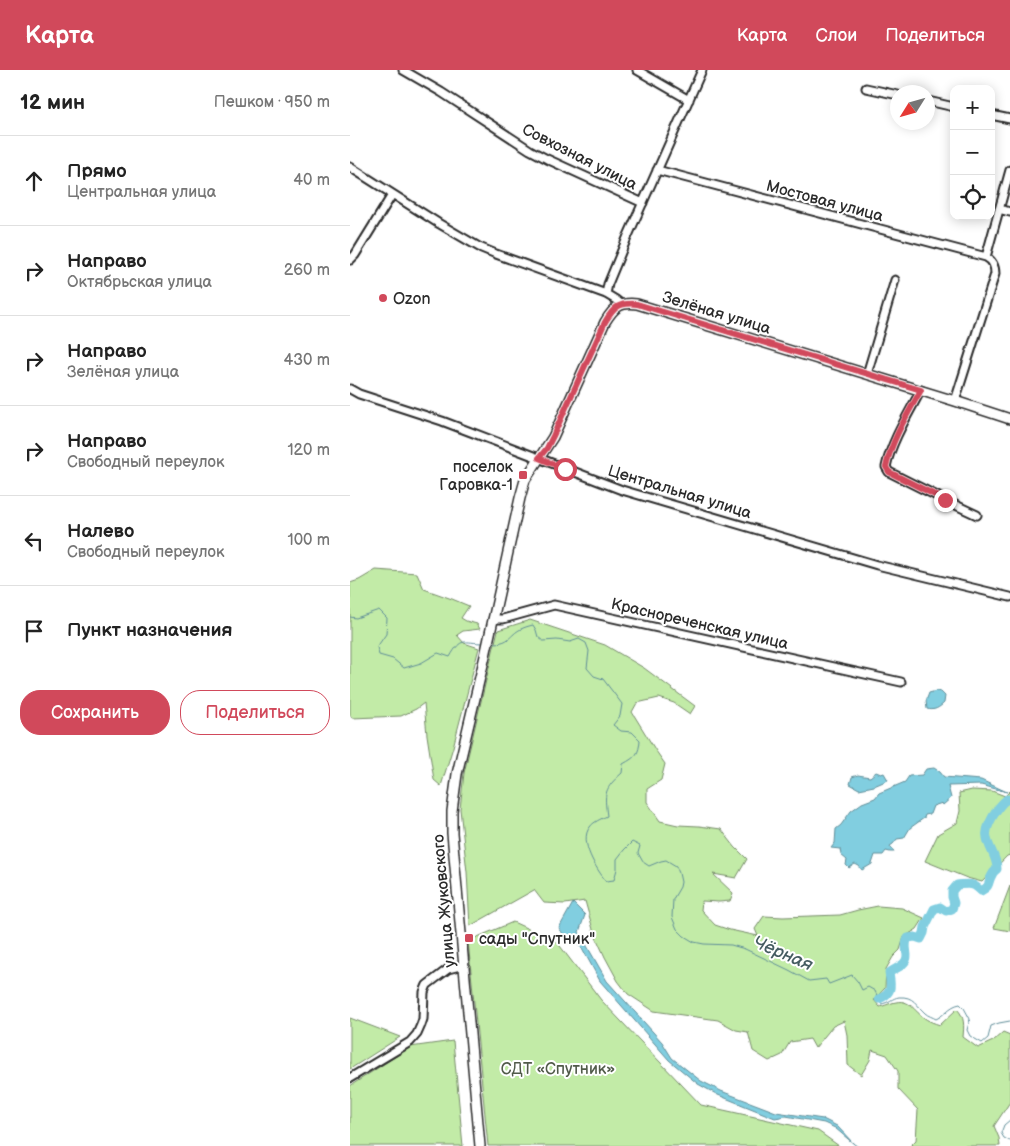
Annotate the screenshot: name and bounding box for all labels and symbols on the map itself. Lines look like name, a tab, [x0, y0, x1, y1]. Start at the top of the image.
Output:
north arrow	[890, 85, 935, 130]
street label: Совхозная улица	[519, 120, 640, 195]
street label: Мостовая улица	[764, 177, 886, 226]
street label: Зелёная улица	[660, 288, 773, 339]
place label: Ozon	[393, 290, 431, 309]
marker: Ozon	[377, 292, 389, 304]
place label: поселок Гаровка-1	[439, 458, 513, 495]
route start	[554, 458, 577, 481]
street label: Центральная улица	[605, 462, 754, 523]
marker: поселок Гаровка-1	[517, 469, 529, 481]
route end	[934, 489, 957, 512]
street label: Краснореченская улица	[609, 595, 791, 654]
street label: улица Жуковского	[429, 833, 460, 968]
place label: сады "Спутник"	[479, 930, 595, 949]
marker: сады "Спутник"	[463, 932, 475, 944]
water label: Чёрная	[750, 932, 816, 975]
park label: СДТ «Спутник»	[501, 1060, 615, 1079]

